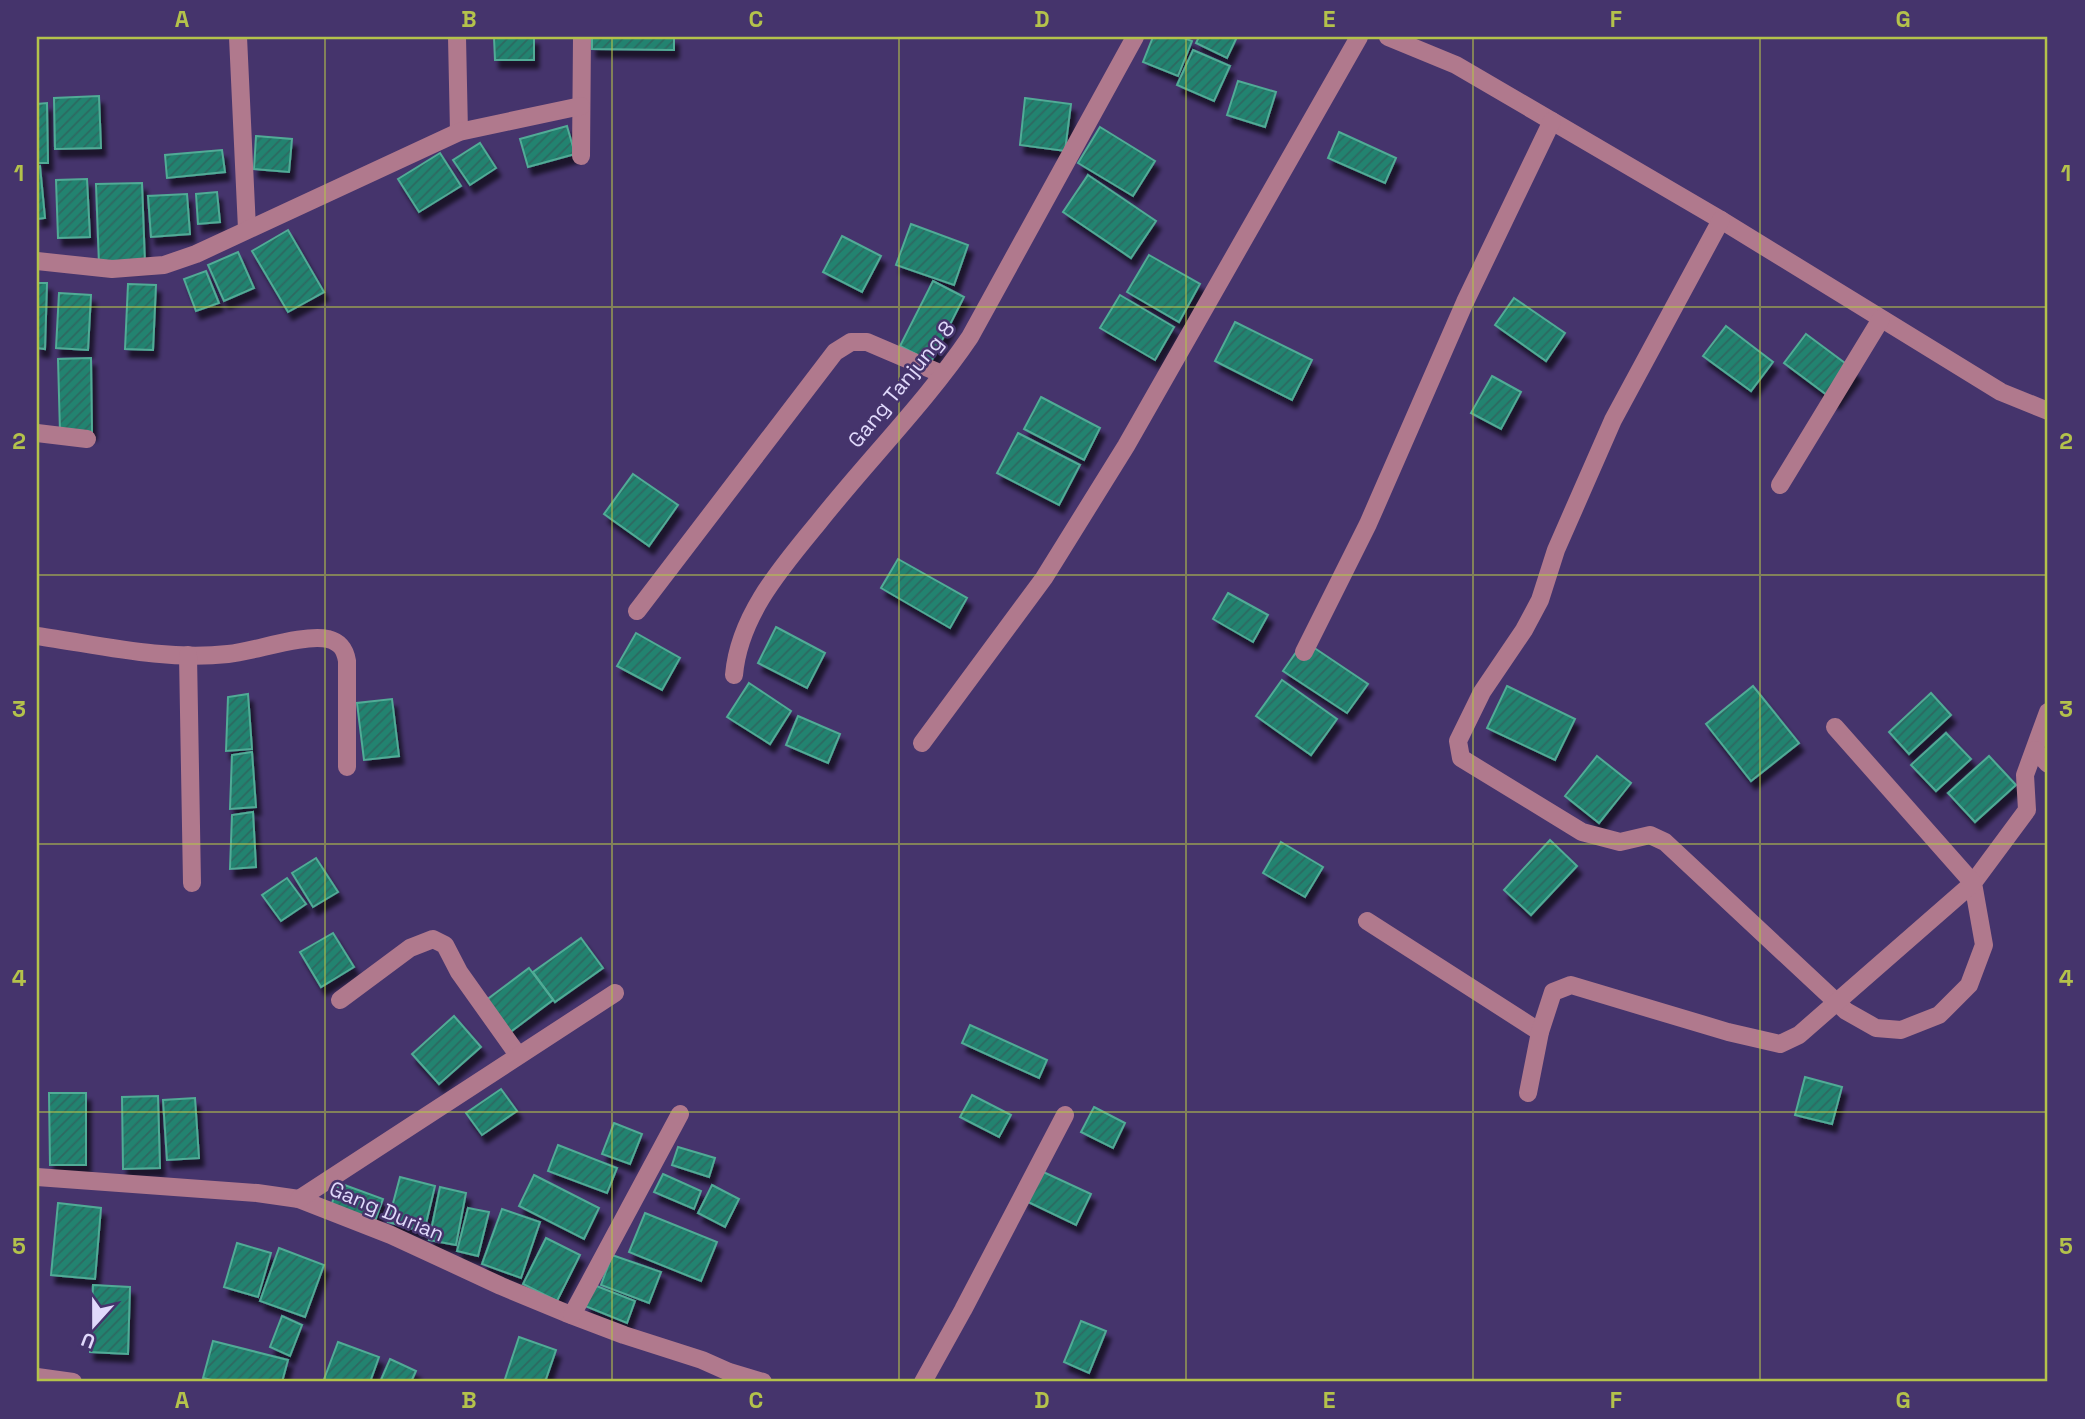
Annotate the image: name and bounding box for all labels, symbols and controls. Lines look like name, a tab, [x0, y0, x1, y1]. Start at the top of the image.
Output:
text: A	[175, 4, 190, 34]
text: B	[461, 4, 477, 34]
text: C	[749, 4, 763, 34]
text: D	[1034, 4, 1050, 34]
text: E	[1323, 4, 1335, 34]
text: F	[1610, 4, 1622, 34]
text: G	[1895, 4, 1911, 34]
text: 1	[14, 158, 24, 188]
text: 1	[2061, 158, 2071, 188]
street label: Gang Tanjung 8	[842, 315, 960, 453]
text: 2	[12, 426, 26, 456]
text: 2	[2059, 426, 2073, 456]
text: 3	[12, 694, 26, 724]
text: 3	[2059, 694, 2073, 724]
text: 4	[12, 963, 27, 993]
text: 4	[2059, 963, 2074, 993]
street label: Gang Durian	[325, 1175, 449, 1247]
text: 5	[12, 1231, 26, 1261]
text: 5	[2059, 1231, 2073, 1261]
north arrow	[60, 1290, 130, 1360]
text: U	[78, 1326, 99, 1354]
text: A	[175, 1385, 190, 1415]
text: B	[461, 1385, 477, 1415]
text: C	[749, 1385, 763, 1415]
text: D	[1034, 1385, 1050, 1415]
text: E	[1323, 1385, 1335, 1415]
text: F	[1610, 1385, 1622, 1415]
text: G	[1895, 1385, 1911, 1415]

